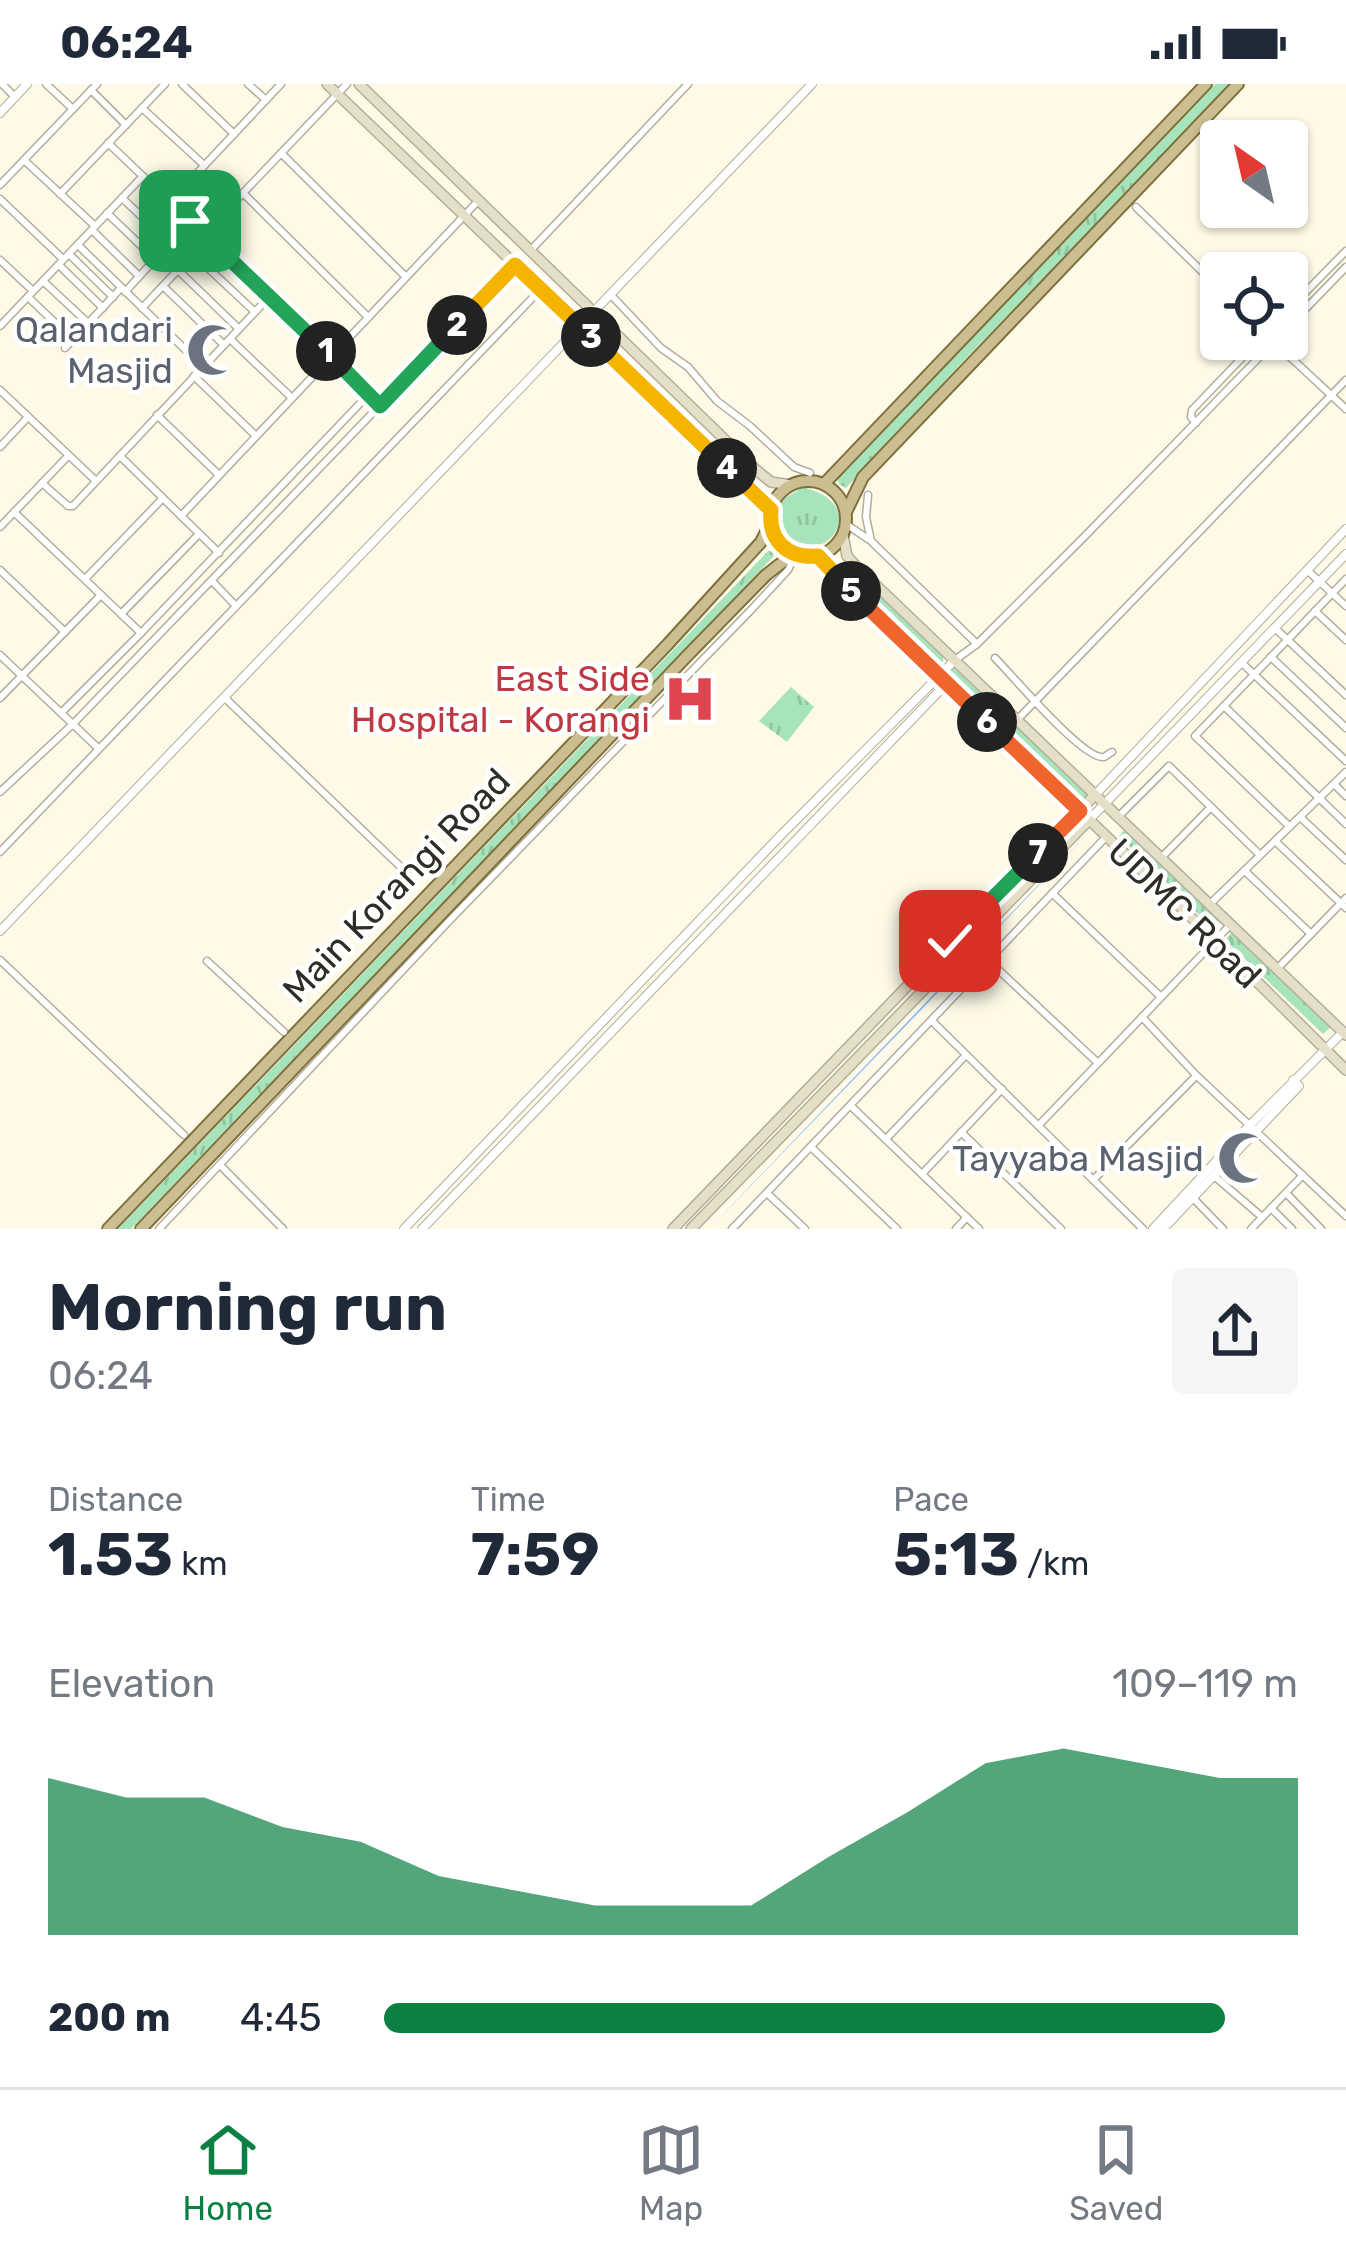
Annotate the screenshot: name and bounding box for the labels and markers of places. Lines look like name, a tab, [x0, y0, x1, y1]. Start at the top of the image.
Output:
pin	[139, 170, 241, 272]
pin: 2	[427, 295, 487, 355]
pin: 3	[561, 307, 621, 367]
place label: Qalandari Masjid	[15, 308, 173, 392]
mosque icon: Qalandari Masjid	[184, 321, 242, 379]
pin: 1	[296, 321, 356, 381]
pin: 4	[697, 438, 757, 498]
pin: 5	[821, 561, 881, 621]
place label: East Side Hospital - Korangi	[351, 657, 650, 741]
hospital icon: East Side Hospital - Korangi	[661, 670, 719, 728]
pin: 6	[957, 692, 1017, 752]
pin: 7	[1008, 823, 1068, 883]
pin	[899, 890, 1001, 992]
mosque icon: Tayyaba Masjid	[1215, 1129, 1273, 1187]
place label: Tayyaba Masjid	[952, 1137, 1204, 1180]

